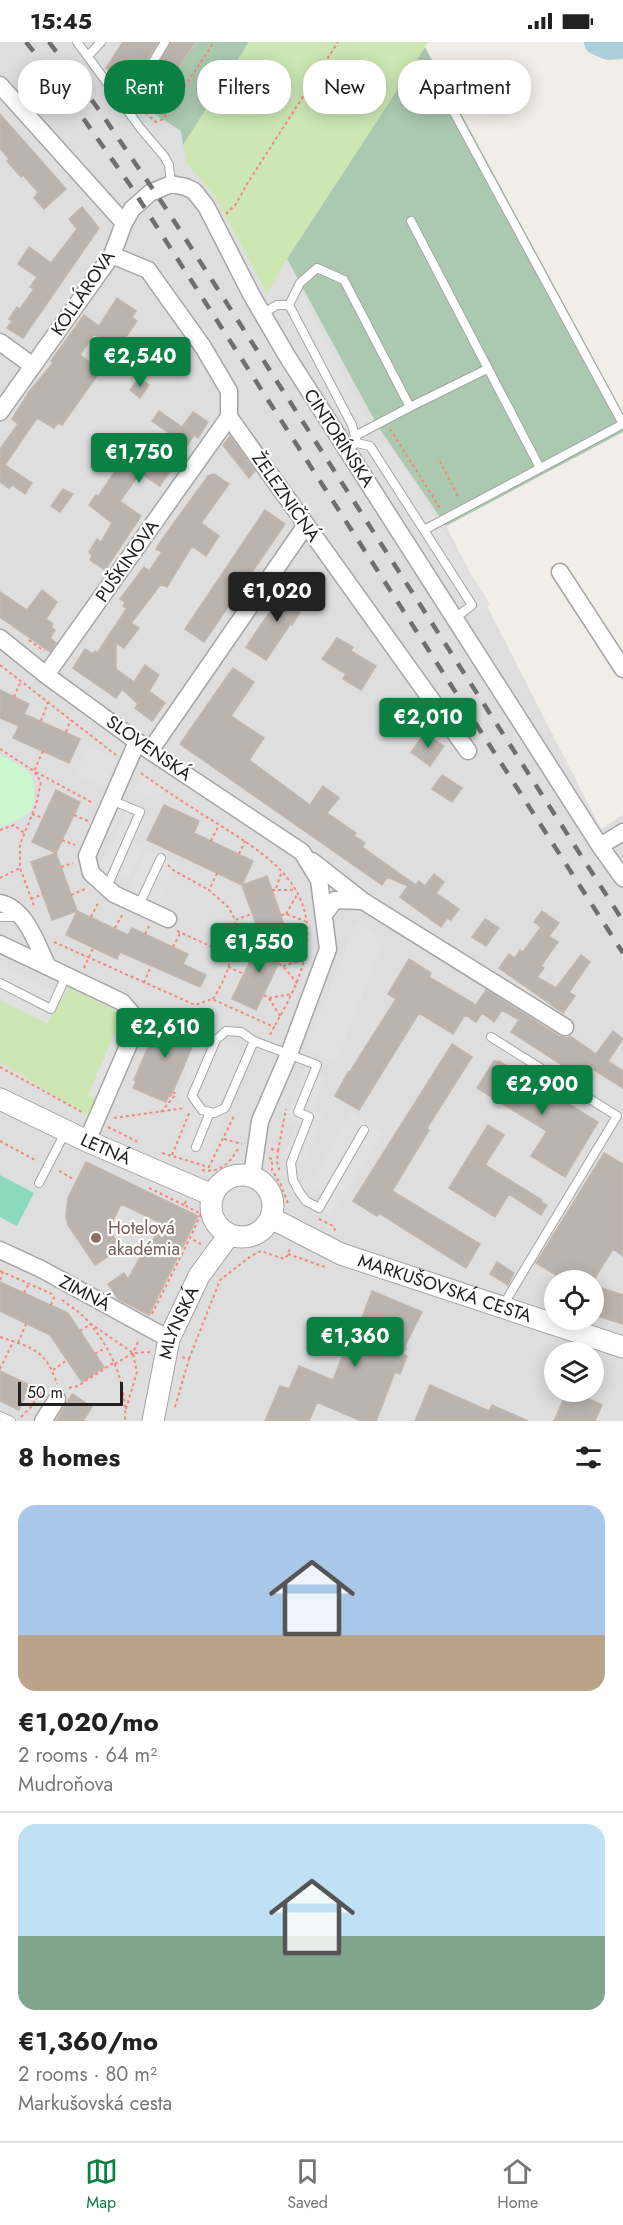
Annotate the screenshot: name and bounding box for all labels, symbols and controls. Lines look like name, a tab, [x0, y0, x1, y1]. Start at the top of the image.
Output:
text: 15:45	[30, 5, 92, 37]
chip: Buy	[18, 60, 92, 114]
chip: Rent	[104, 60, 185, 114]
chip: Filters	[197, 60, 291, 114]
chip: New	[303, 60, 386, 114]
chip: Apartment	[398, 60, 531, 114]
street label: KOLLÁROVA	[45, 245, 121, 341]
pin: €2,540	[91, 337, 189, 388]
text: €2,540	[104, 342, 176, 371]
street label: CINTORÍNSKA	[297, 384, 381, 492]
pin: €1,750	[90, 433, 188, 484]
text: €1,750	[105, 438, 173, 467]
street label: ŽELEZNIČNÁ	[246, 447, 327, 547]
street label: PUŠKINOVA	[89, 514, 165, 607]
pin: €1,020	[228, 572, 326, 623]
text: €1,020	[242, 577, 312, 606]
pin: €2,010	[379, 698, 477, 749]
text: €2,010	[393, 703, 463, 732]
street label: SLOVENSKÁ	[101, 709, 197, 787]
pin: €1,550	[210, 923, 308, 974]
text: €1,550	[225, 928, 293, 957]
pin: €2,610	[116, 1008, 214, 1059]
text: €2,610	[130, 1013, 200, 1042]
pin: €2,900	[493, 1065, 591, 1116]
text: €2,900	[506, 1070, 578, 1099]
street label: LETNÁ	[76, 1127, 135, 1171]
place label: Hotelová akadémia	[108, 1215, 180, 1262]
marker: Hotelová akadémia	[89, 1231, 103, 1245]
street label: MARKUŠOVSKÁ CESTA	[355, 1247, 535, 1329]
street label: ZIMNÁ	[55, 1269, 115, 1317]
map controls	[544, 1270, 604, 1402]
button: locate	[544, 1270, 604, 1330]
street label: MLYNSKÁ	[152, 1282, 205, 1361]
pin: €1,360	[306, 1317, 404, 1368]
text: €1,360	[321, 1322, 389, 1351]
button: layers	[544, 1342, 604, 1402]
scale bar	[18, 1379, 123, 1406]
text: 50 m	[27, 1381, 63, 1404]
text: 8 homes	[18, 1438, 120, 1476]
icon: filters	[572, 1441, 605, 1474]
icon: home	[258, 1544, 366, 1652]
text: €1,020/mo	[18, 1703, 159, 1741]
text: 2 rooms · 64 m²	[18, 1741, 157, 1770]
text: Mudroňova	[18, 1770, 113, 1799]
icon: home	[258, 1863, 366, 1971]
text: €1,360/mo	[18, 2022, 158, 2060]
text: 2 rooms · 80 m²	[18, 2060, 157, 2089]
text: Markušovská cesta	[18, 2089, 172, 2118]
tab: Map	[85, 2155, 118, 2214]
tab: Saved	[287, 2155, 328, 2214]
tab: Home	[497, 2155, 538, 2214]

